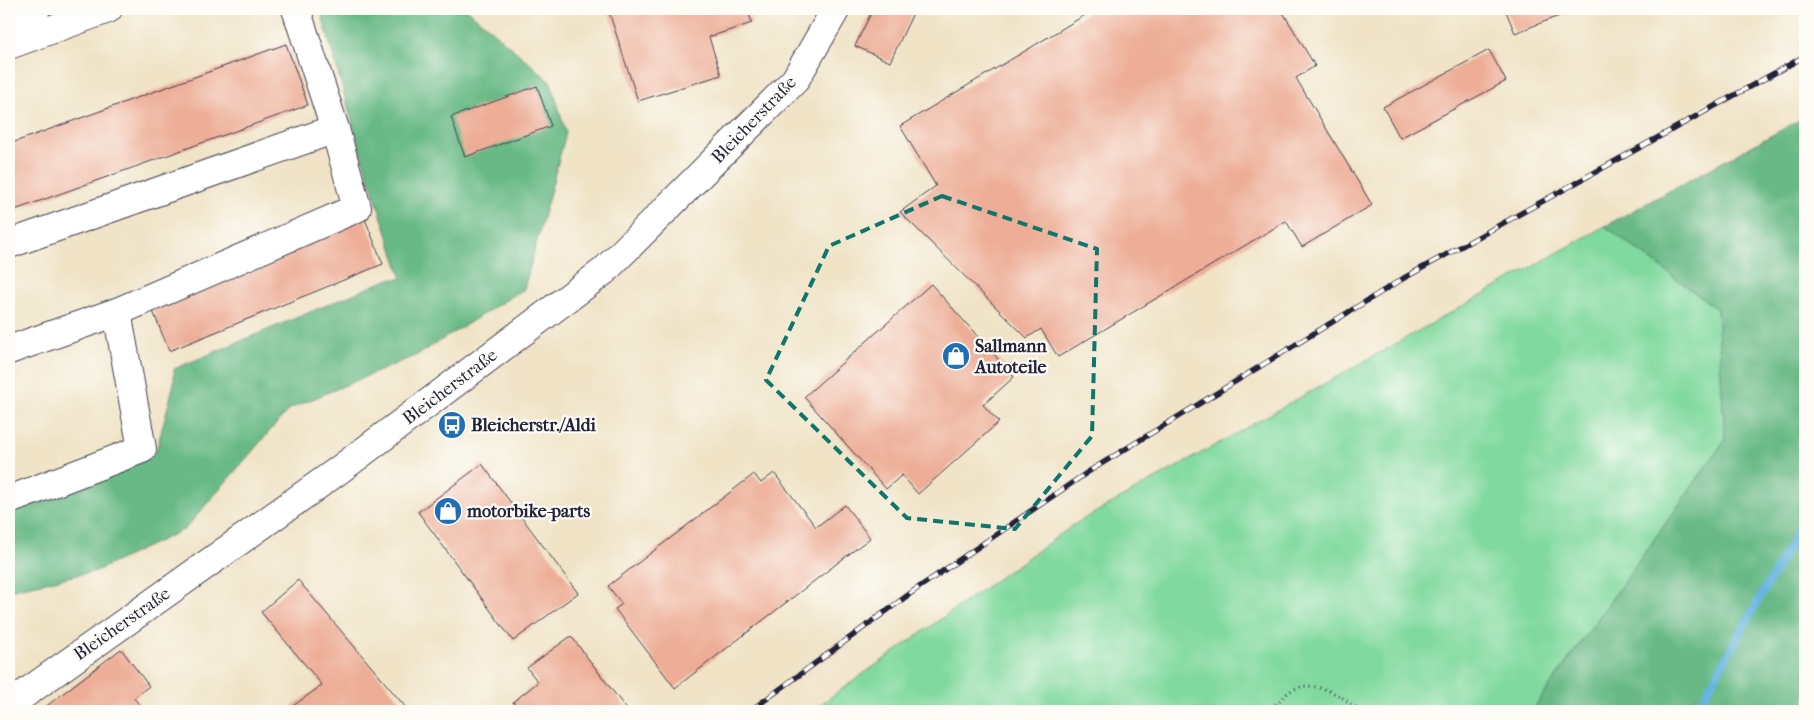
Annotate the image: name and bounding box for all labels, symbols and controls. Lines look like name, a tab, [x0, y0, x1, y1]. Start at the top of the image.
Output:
street label: Bleicherstraße	[707, 72, 801, 168]
place label: Sallmann Autoteile	[974, 336, 1047, 378]
shop icon: Sallmann Autoteile	[941, 341, 971, 371]
street label: Bleicherstraße	[399, 345, 501, 429]
bus stop icon: Bleicherstr./Aldi	[437, 410, 467, 440]
place label: Bleicherstr./Aldi	[471, 415, 596, 436]
shop icon: motorbike-parts	[433, 496, 463, 526]
place label: motorbike-parts	[466, 501, 590, 522]
street label: Bleicherstraße	[70, 583, 174, 665]

